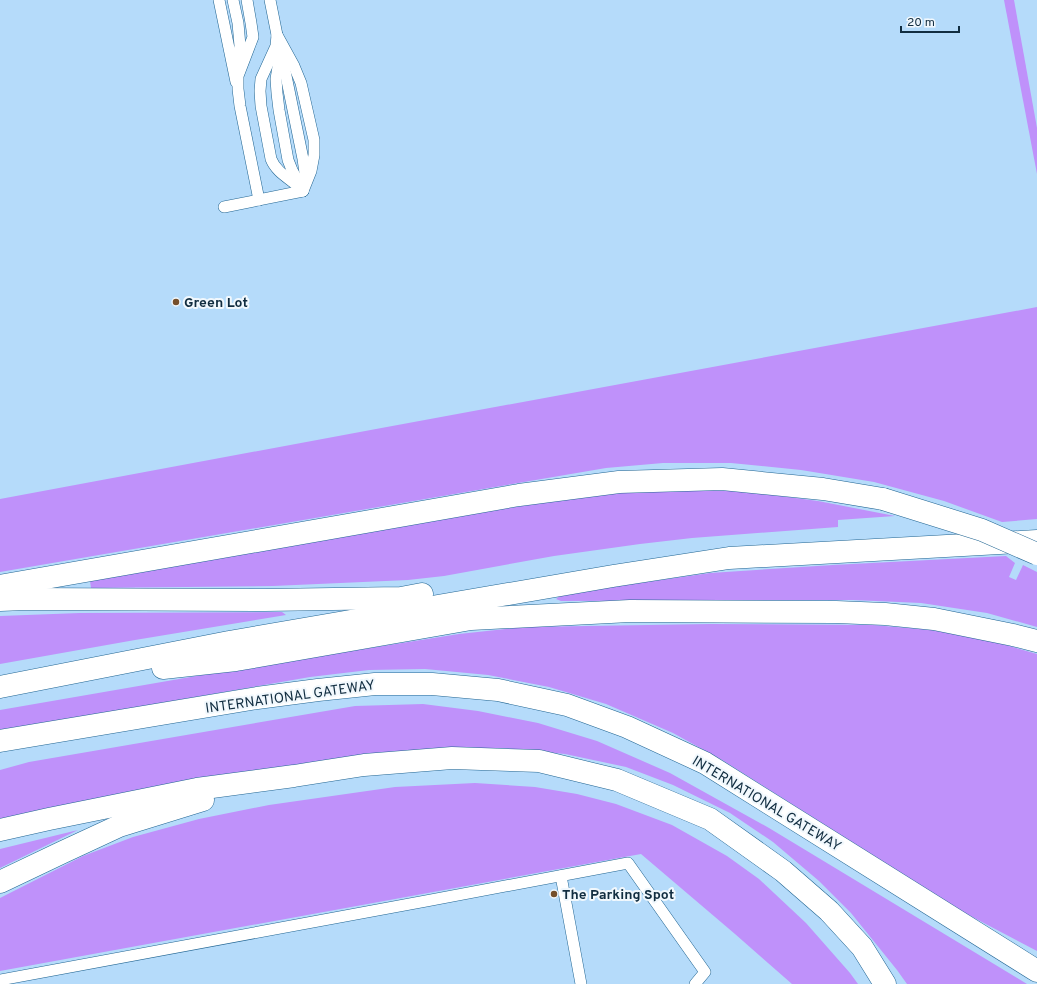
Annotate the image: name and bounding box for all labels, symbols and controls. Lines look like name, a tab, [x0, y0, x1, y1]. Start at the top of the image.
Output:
scale bar	[901, 8, 959, 34]
text: 20 m	[907, 15, 935, 31]
place label: Green Lot	[184, 295, 248, 312]
marker: Green Lot	[171, 297, 181, 307]
street label: INTERNATIONAL GATEWAY	[204, 677, 376, 718]
street label: INTERNATIONAL GATEWAY	[689, 753, 844, 856]
place label: The Parking Spot	[562, 887, 674, 904]
marker: The Parking Spot	[549, 889, 559, 899]

